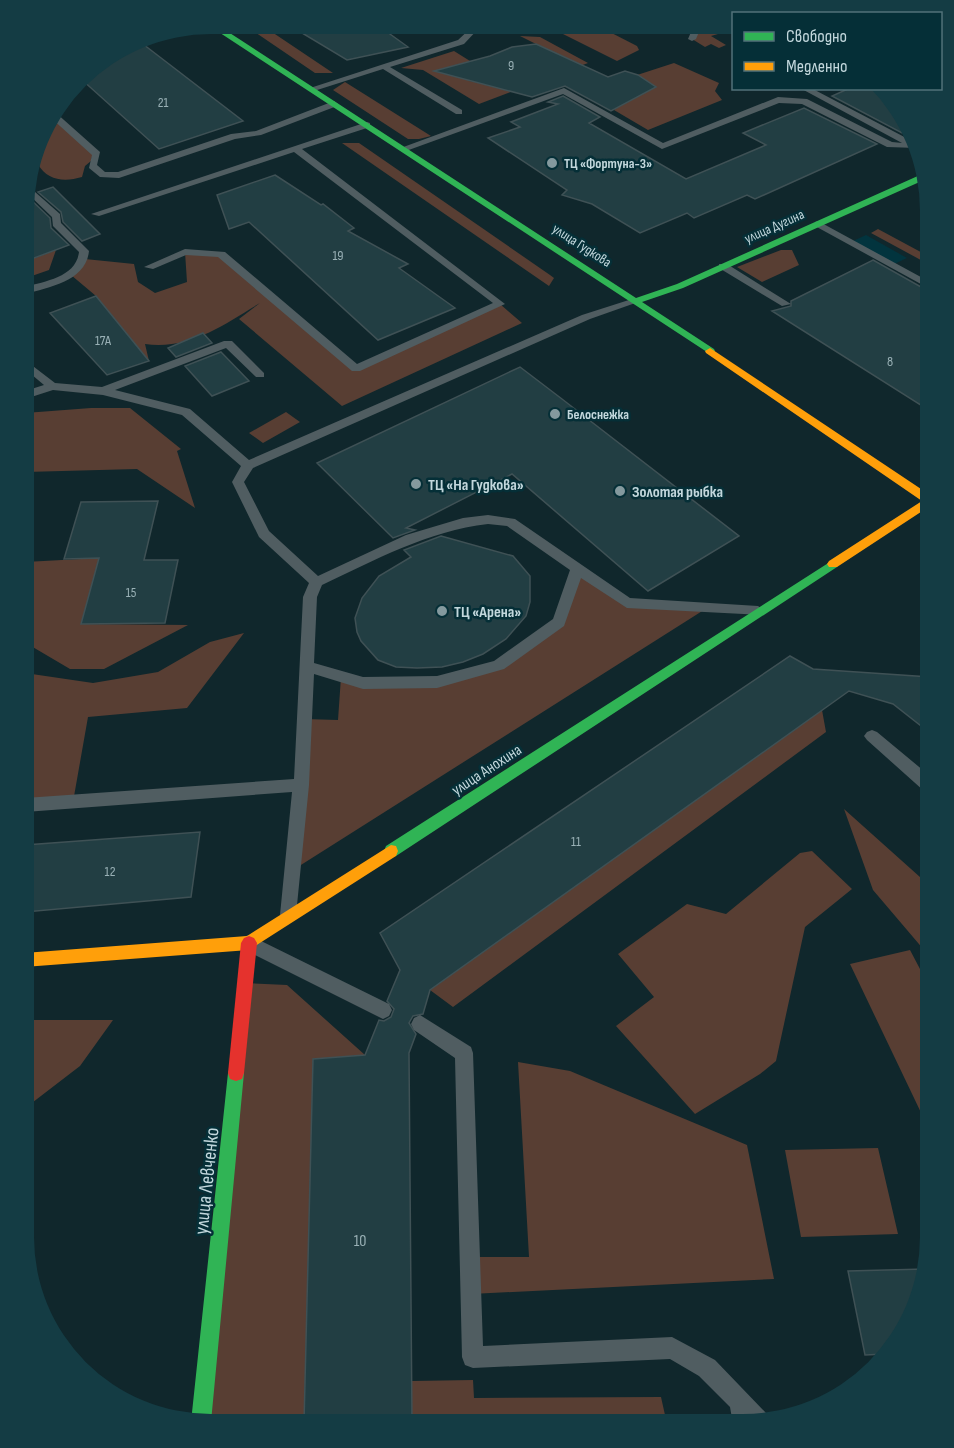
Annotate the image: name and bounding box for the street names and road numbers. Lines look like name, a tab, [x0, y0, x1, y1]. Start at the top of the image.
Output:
street label: улица Дугина	[742, 206, 807, 247]
street label: улица Гудкова	[549, 220, 614, 271]
street label: улица Анохина	[448, 741, 525, 800]
street label: улица Левченко	[189, 1126, 225, 1236]

